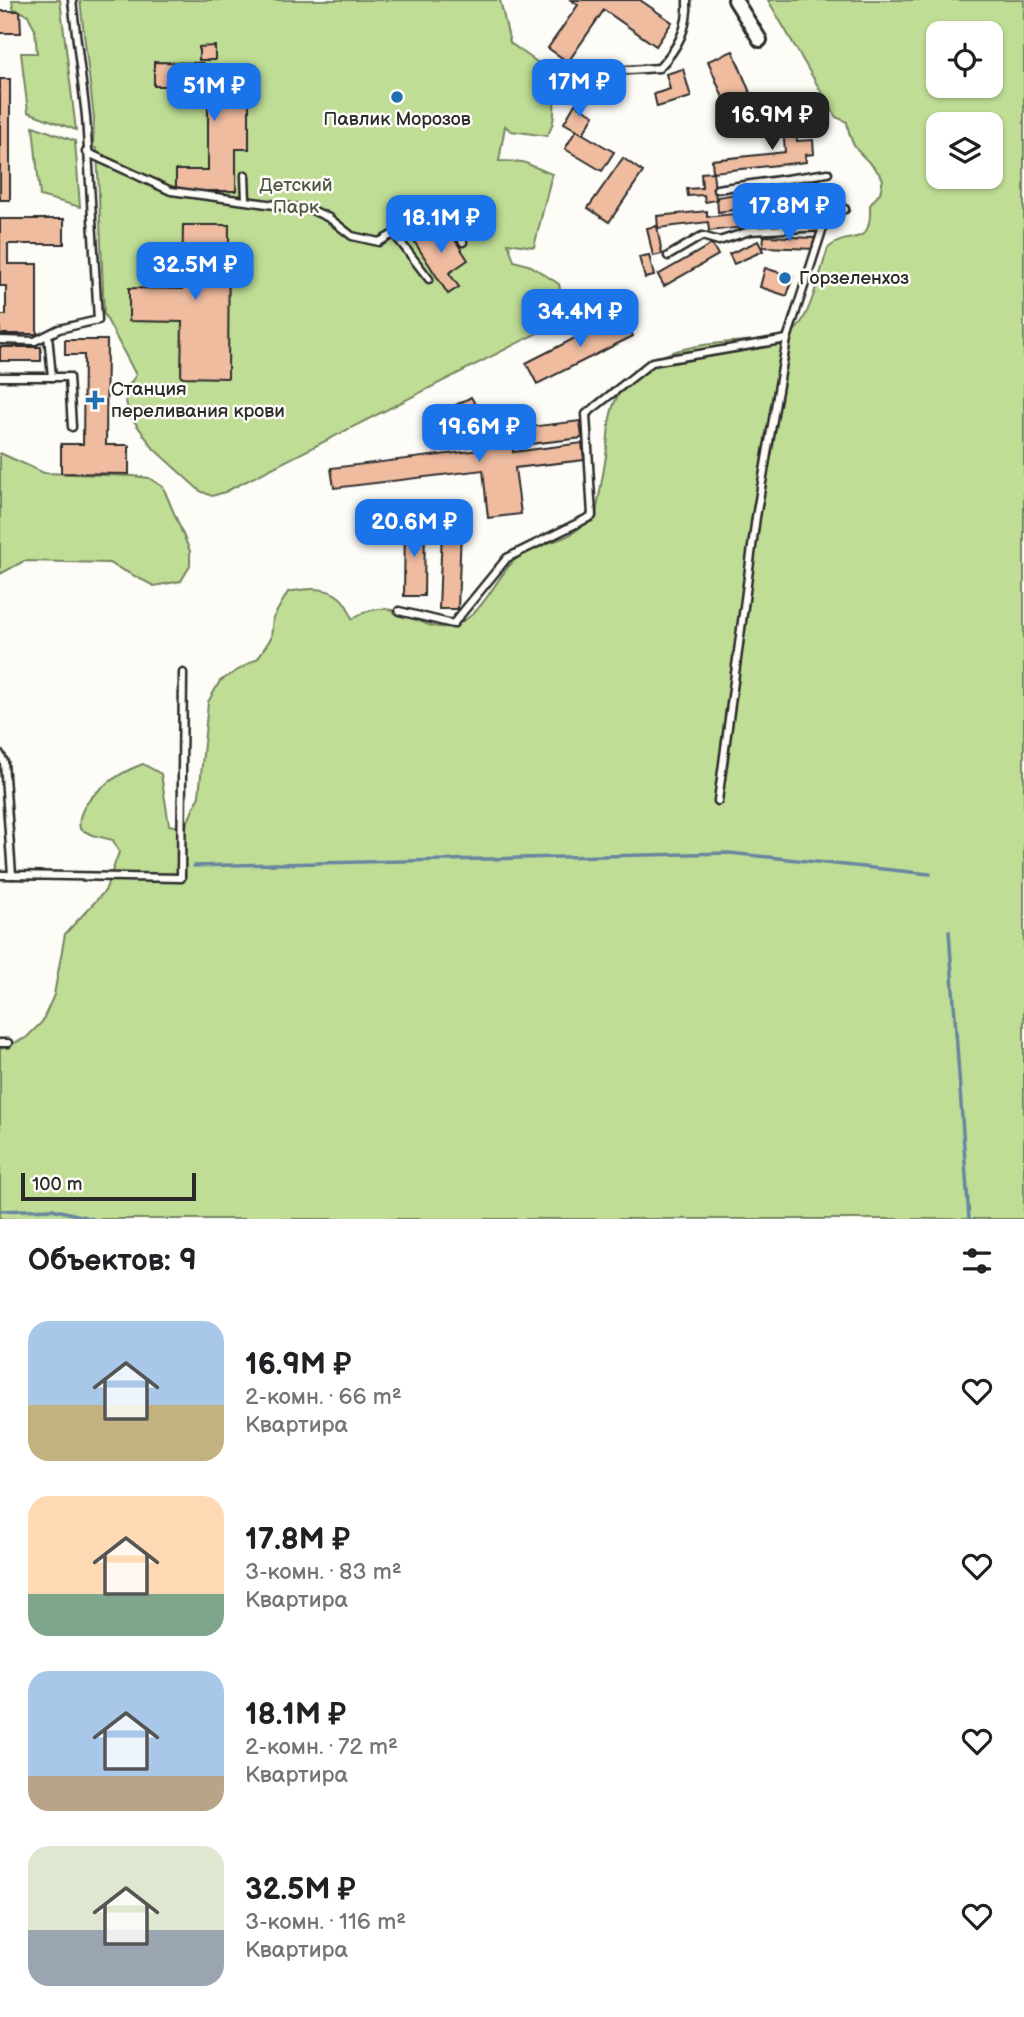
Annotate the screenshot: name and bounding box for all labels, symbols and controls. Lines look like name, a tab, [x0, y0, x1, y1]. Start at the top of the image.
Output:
map controls	[926, 21, 1003, 189]
button: locate	[926, 21, 1003, 98]
pin: 17M ₽	[530, 60, 628, 119]
pin: 51M ₽	[165, 64, 263, 123]
text: 17M ₽	[548, 68, 610, 96]
text: 51M ₽	[183, 72, 245, 100]
marker: Павлик Морозов	[389, 89, 405, 105]
pin: 16.9M ₽	[707, 92, 837, 152]
text: 16.9M ₽	[731, 101, 813, 129]
place label: Павлик Морозов	[323, 108, 471, 131]
button: layers	[926, 112, 1003, 189]
park label: Детский Парк	[259, 174, 333, 219]
pin: 17.8M ₽	[724, 184, 854, 243]
text: 17.8M ₽	[749, 192, 829, 220]
pin: 18.1M ₽	[376, 196, 506, 255]
text: 18.1M ₽	[402, 204, 480, 232]
pin: 32.5M ₽	[130, 243, 260, 302]
text: 32.5M ₽	[153, 251, 237, 279]
place label: Горзеленхоз	[799, 267, 909, 290]
marker: Горзеленхоз	[777, 270, 793, 286]
pin: 34.4M ₽	[515, 290, 645, 349]
text: 34.4M ₽	[537, 298, 623, 326]
place label: Станция переливания крови	[111, 378, 285, 423]
marker: Станция переливания крови	[85, 390, 105, 410]
pin: 19.6M ₽	[414, 405, 544, 464]
text: 19.6M ₽	[438, 413, 520, 441]
pin: 20.6M ₽	[349, 500, 479, 559]
text: 20.6M ₽	[371, 508, 457, 536]
scale bar	[21, 1170, 196, 1202]
text: 100 m	[32, 1173, 83, 1196]
icon: filters	[958, 1242, 996, 1280]
text: Объектов: 9	[28, 1243, 197, 1279]
text: 16.9M ₽	[245, 1347, 351, 1383]
icon: home	[84, 1349, 168, 1433]
icon: heart	[958, 1372, 996, 1410]
text: 2-комн. · 66 m²	[245, 1383, 402, 1411]
text: Квартира	[245, 1411, 348, 1439]
text: 17.8M ₽	[245, 1522, 350, 1558]
icon: home	[84, 1524, 168, 1608]
icon: heart	[958, 1547, 996, 1585]
text: 3-комн. · 83 m²	[245, 1558, 402, 1586]
text: Квартира	[245, 1586, 348, 1614]
text: 18.1M ₽	[245, 1697, 346, 1733]
icon: home	[84, 1699, 168, 1783]
icon: heart	[958, 1722, 996, 1760]
text: 2-комн. · 72 m²	[245, 1733, 398, 1761]
text: Квартира	[245, 1761, 348, 1789]
text: 32.5M ₽	[245, 1872, 356, 1908]
icon: home	[84, 1874, 168, 1958]
icon: heart	[958, 1897, 996, 1935]
text: 3-комн. · 116 m²	[245, 1908, 406, 1936]
text: Квартира	[245, 1936, 348, 1964]

